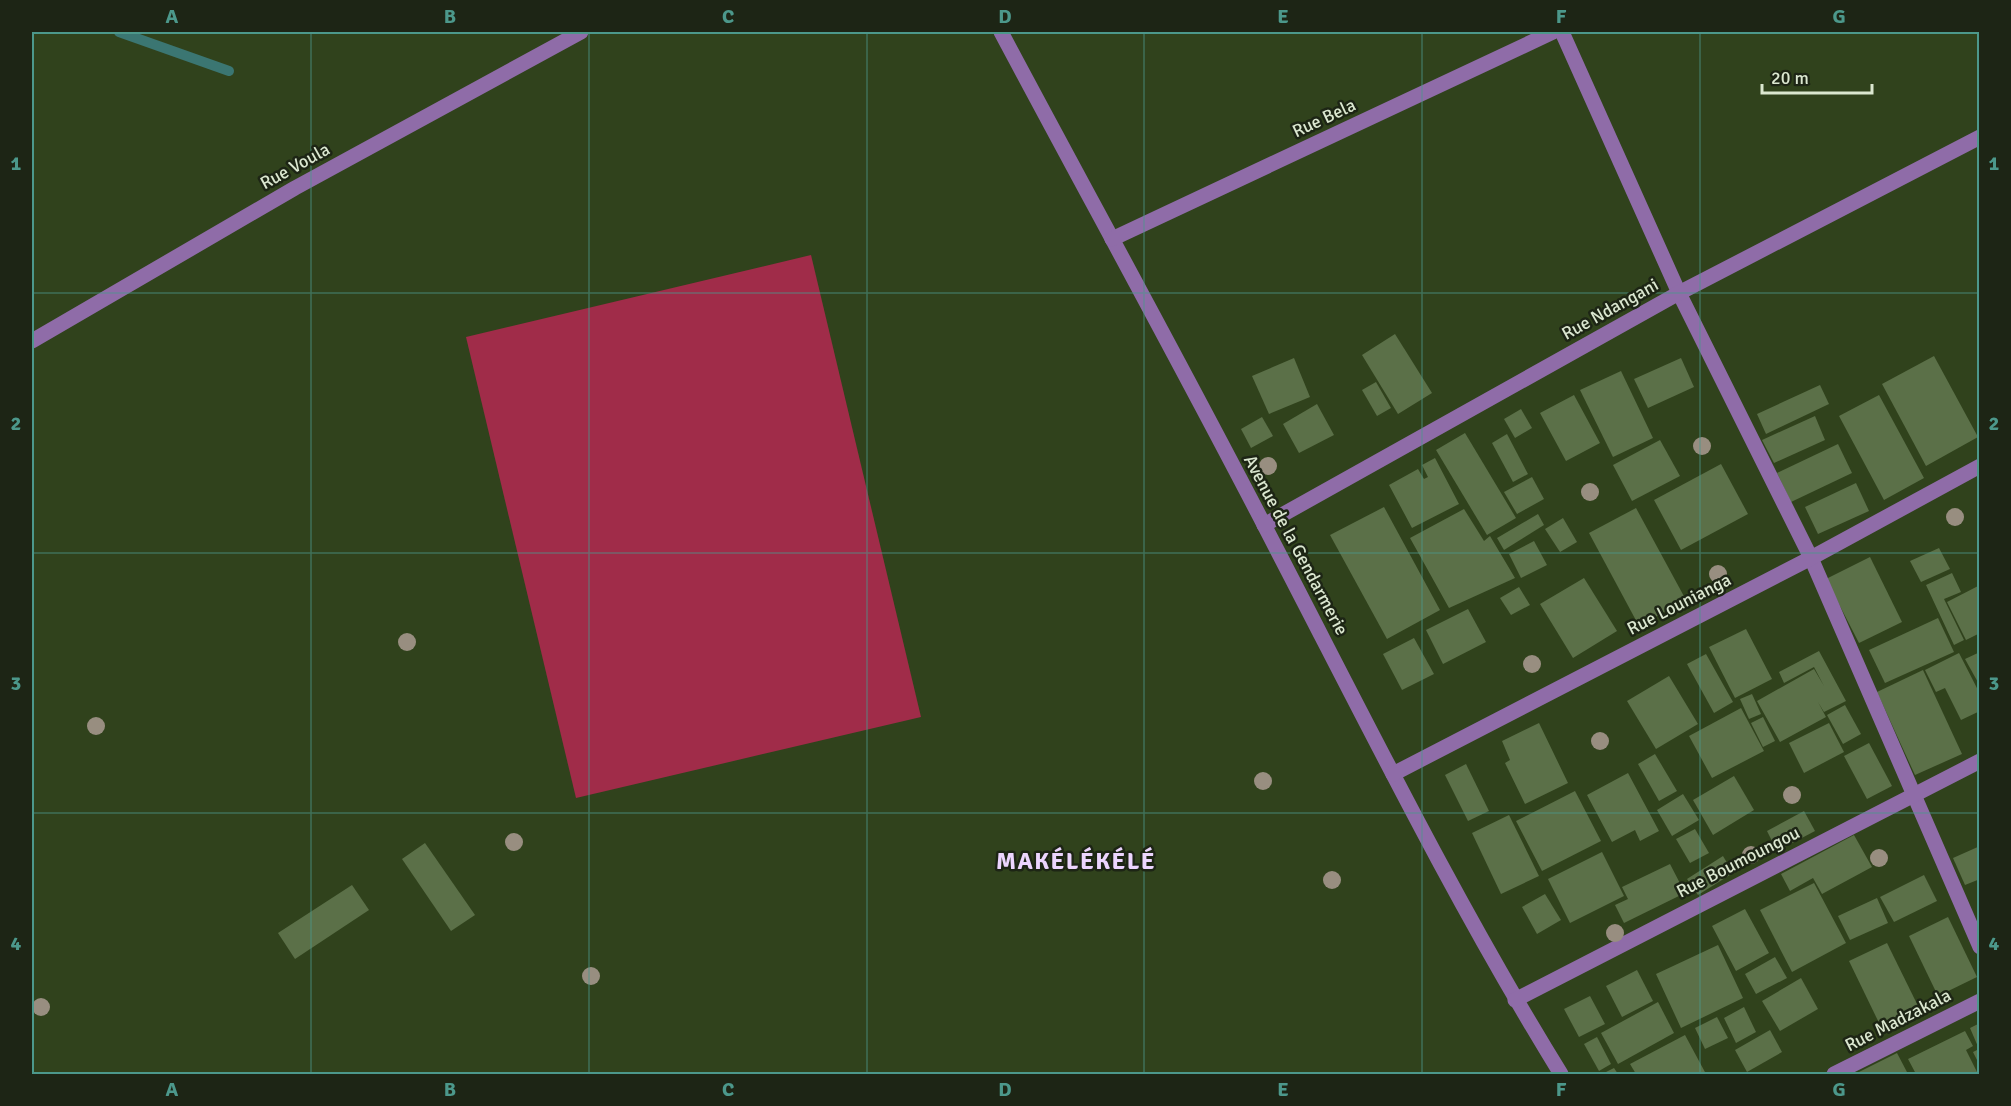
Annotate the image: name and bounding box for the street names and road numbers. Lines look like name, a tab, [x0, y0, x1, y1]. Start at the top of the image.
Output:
street label: Rue Bela	[1289, 94, 1359, 142]
street label: Rue Voula	[256, 138, 334, 194]
street label: Rue Ndangani	[1558, 273, 1662, 345]
street label: Avenue de la Gendarmerie	[1239, 451, 1353, 639]
street label: Rue Lounianga	[1623, 568, 1735, 640]
street label: Rue Boumoungou	[1673, 821, 1803, 903]
street label: Rue Madzakala	[1841, 984, 1955, 1056]

